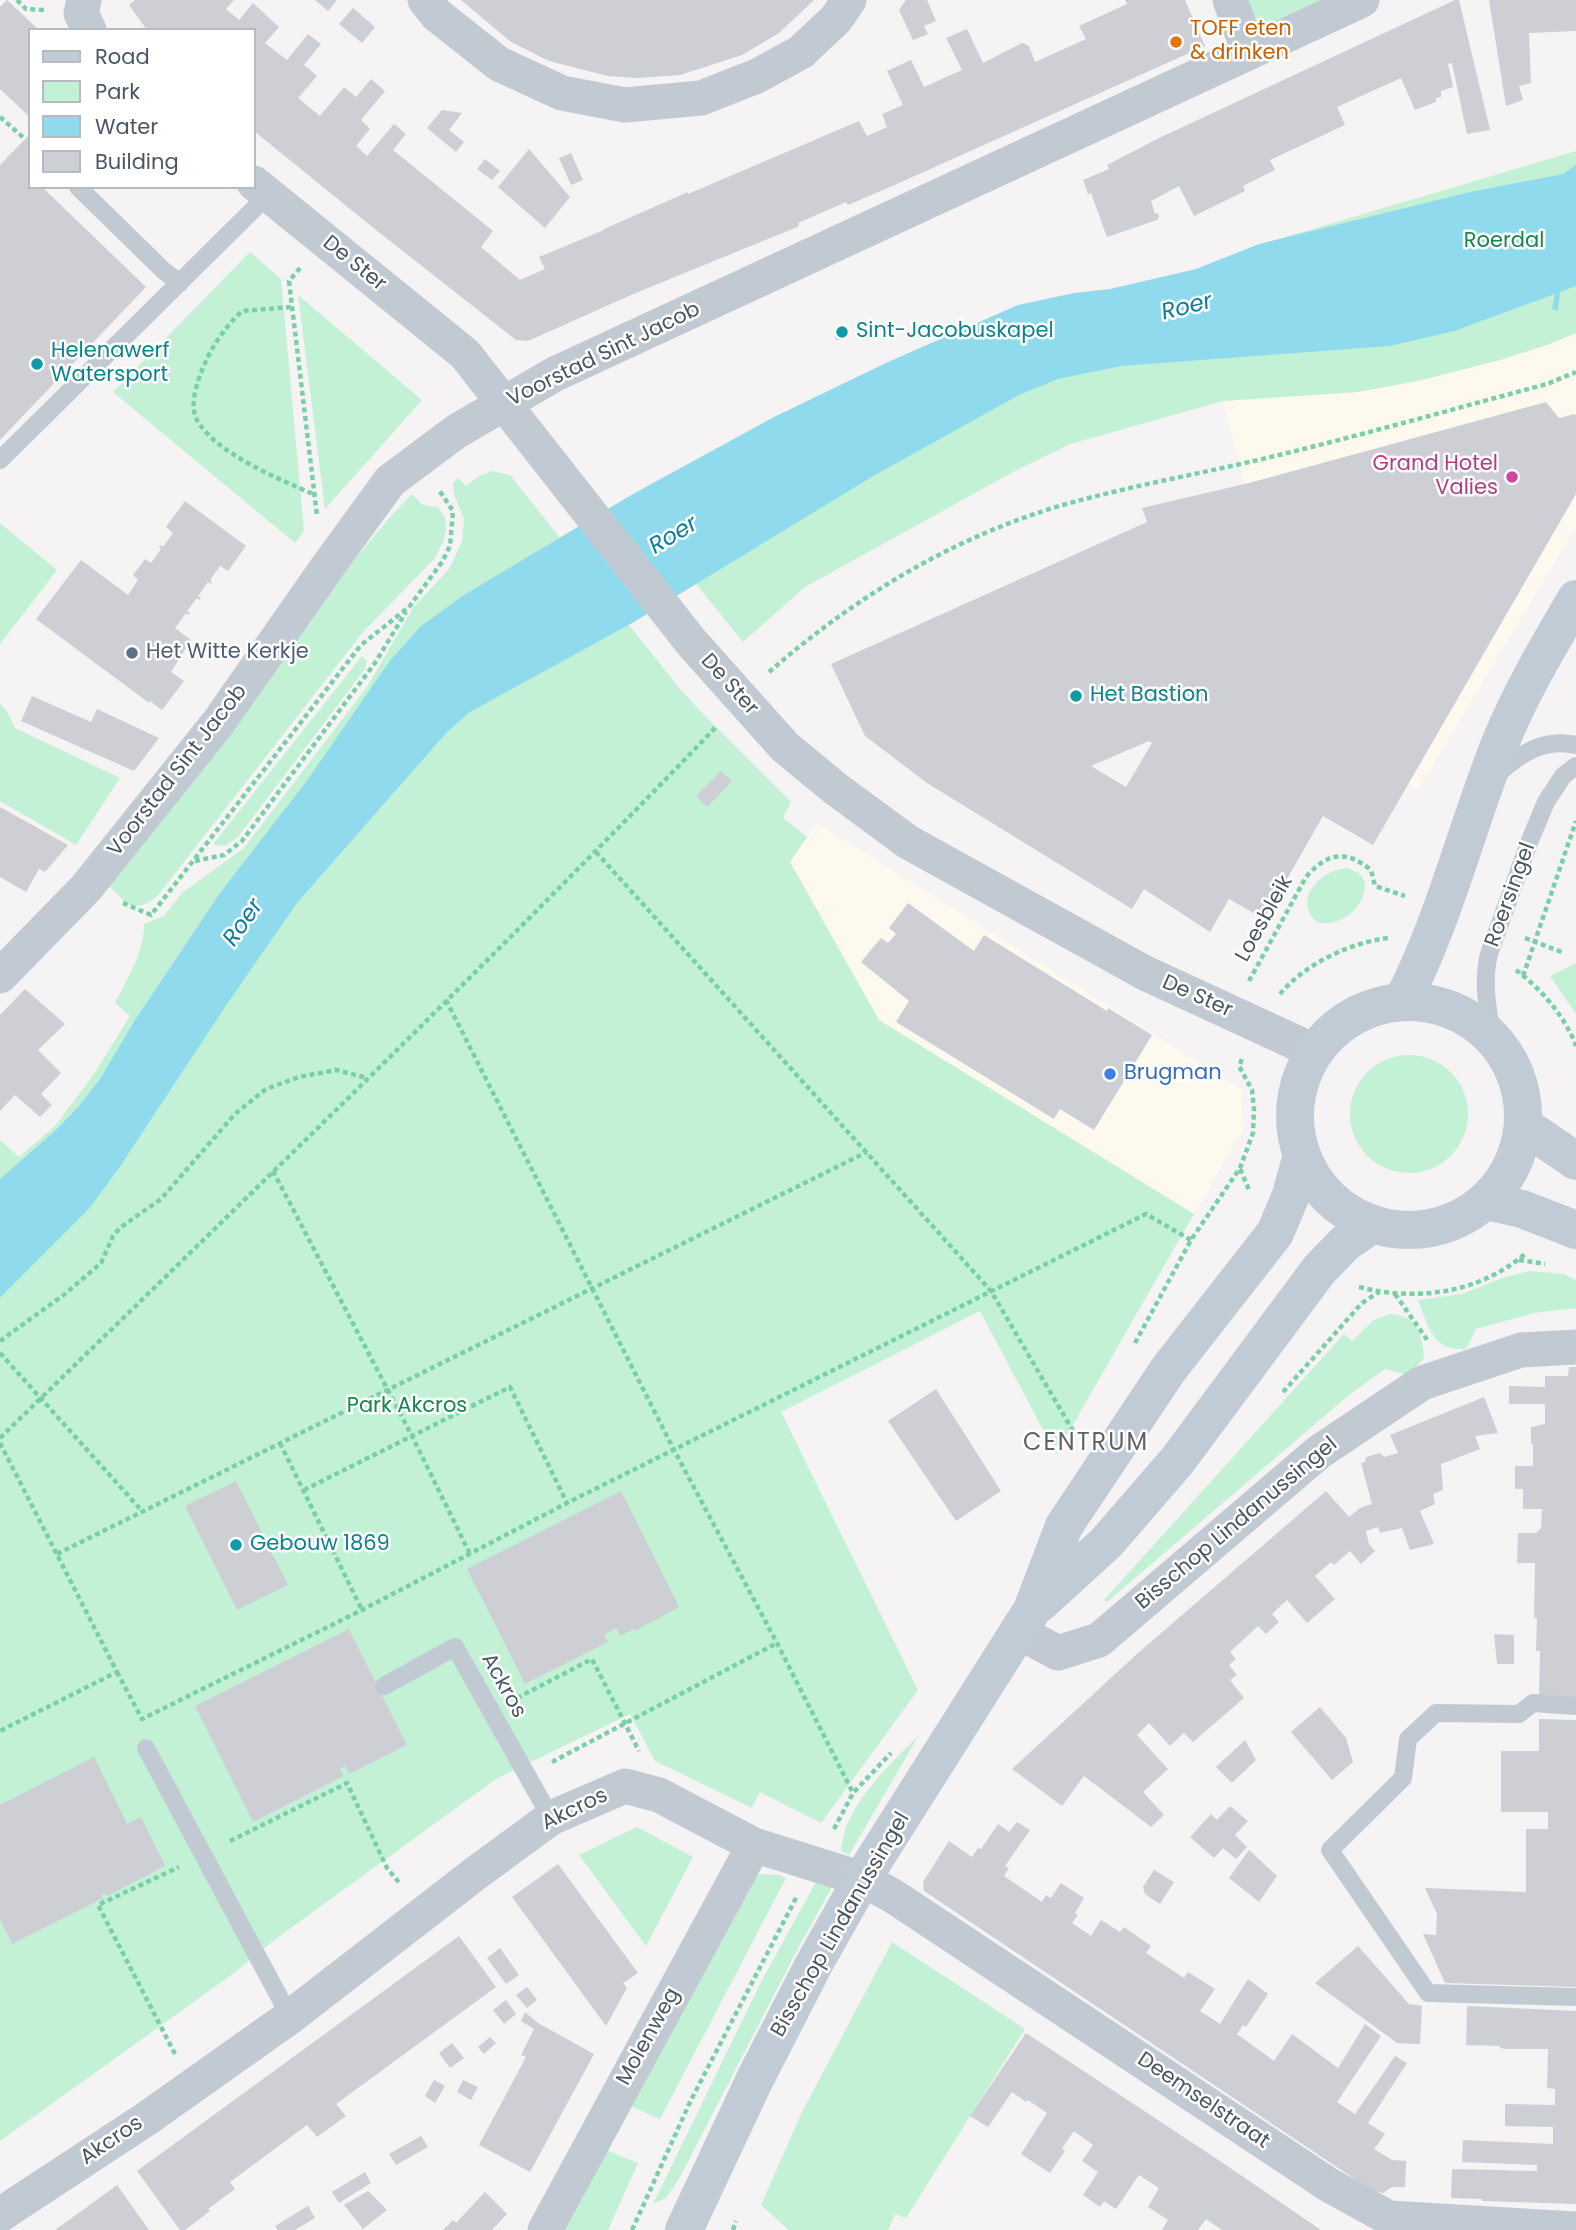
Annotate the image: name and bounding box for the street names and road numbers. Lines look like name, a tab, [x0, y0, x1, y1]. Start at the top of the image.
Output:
street label: De Ster	[317, 231, 391, 297]
street label: Voorstad Sint Jacob	[503, 297, 705, 413]
street label: De Ster	[695, 649, 763, 721]
street label: Voorstad Sint Jacob	[103, 680, 253, 862]
street label: Roersingel	[1481, 839, 1541, 951]
street label: Loesbleik	[1231, 871, 1299, 967]
street label: De Ster	[1158, 970, 1236, 1024]
street label: Bisschop Lindanussingel	[1131, 1432, 1343, 1616]
street label: Ackros	[475, 1649, 531, 1723]
street label: Akcros	[538, 1783, 612, 1837]
street label: Bisschop Lindanussingel	[766, 1808, 916, 2042]
street label: Molenweg	[612, 1984, 686, 2090]
street label: Deemselstraat	[1132, 2047, 1274, 2155]
street label: Akcros	[76, 2111, 148, 2171]

